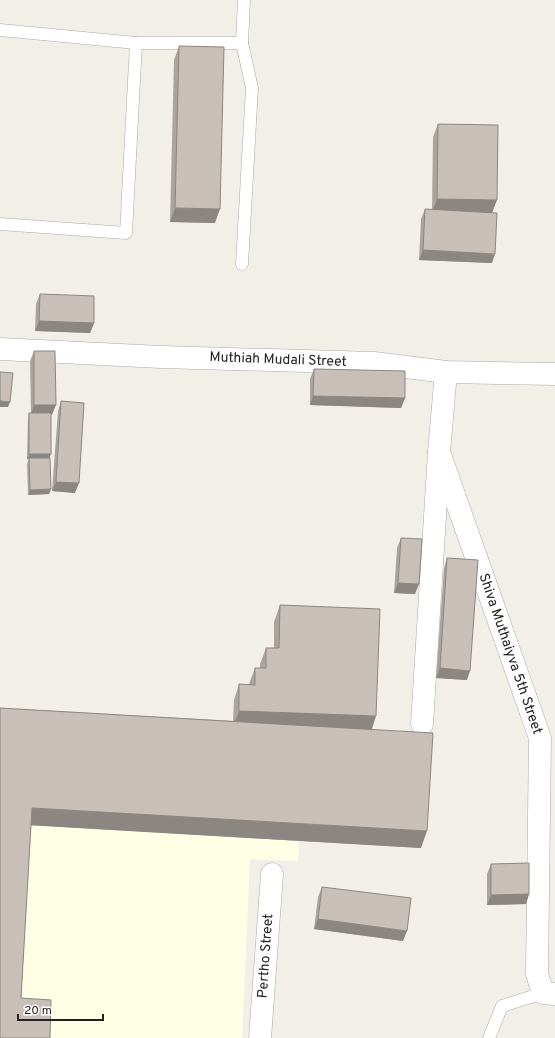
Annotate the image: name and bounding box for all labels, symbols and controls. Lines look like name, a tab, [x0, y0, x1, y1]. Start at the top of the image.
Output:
street label: Muthiah Mudali Street	[209, 349, 347, 371]
street label: Shiva Muthaiyva 5th Street	[474, 571, 546, 737]
street label: Pertho Street	[255, 913, 277, 999]
scale bar	[18, 996, 103, 1022]
text: 20 m	[24, 1003, 52, 1019]

